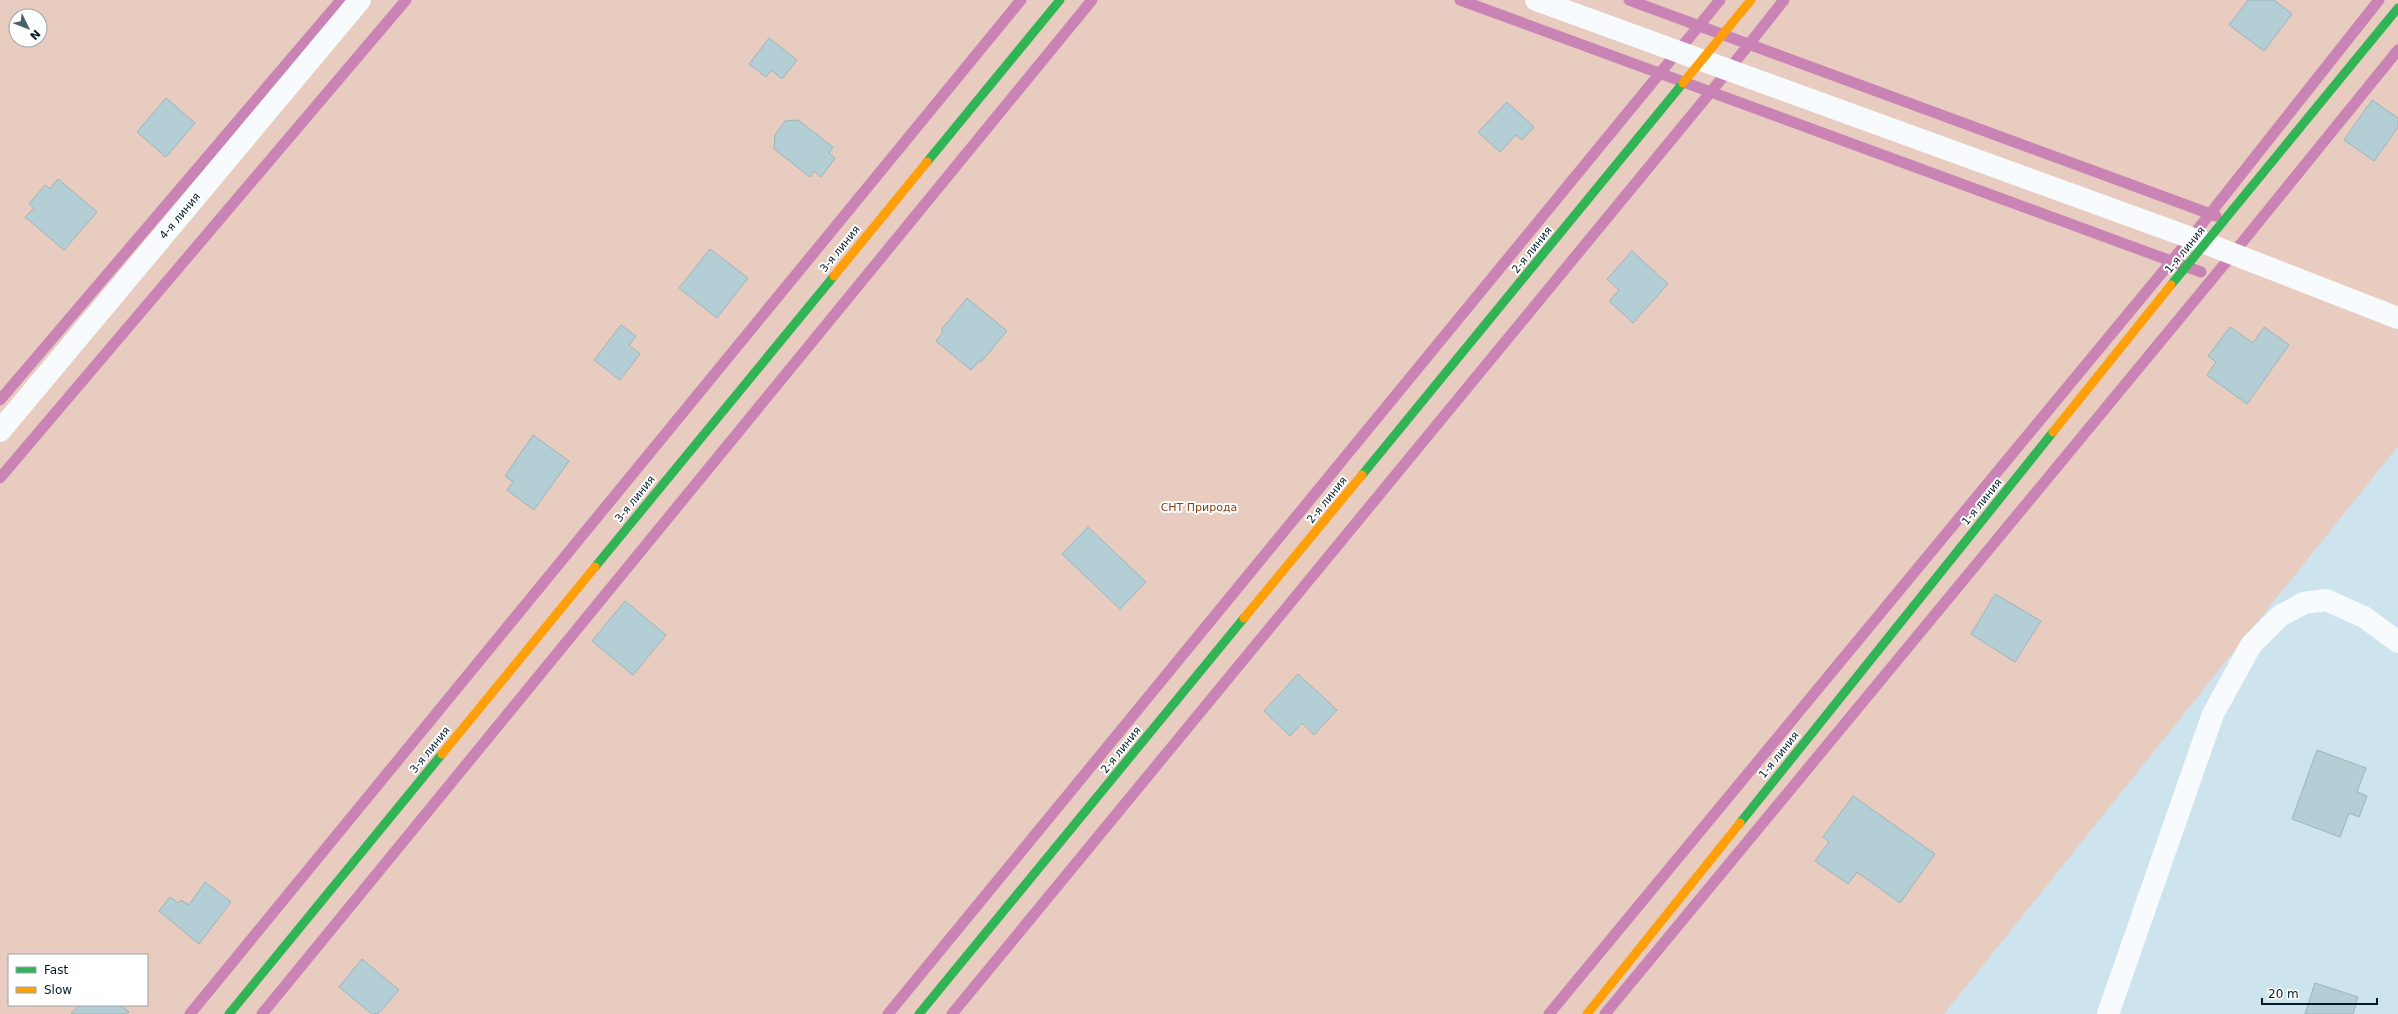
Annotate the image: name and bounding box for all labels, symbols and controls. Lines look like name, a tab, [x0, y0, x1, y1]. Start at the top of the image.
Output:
north arrow	[8, 8, 48, 48]
text: N	[27, 27, 43, 42]
street label: 4-я линия	[157, 190, 203, 242]
street label: 3-я линия	[817, 223, 863, 275]
street label: 2-я линия	[1509, 224, 1555, 276]
street label: 1-я линия	[2162, 224, 2208, 276]
street label: 3-я линия	[612, 473, 658, 525]
street label: 2-я линия	[1304, 474, 1350, 526]
street label: 1-я линия	[1959, 476, 2005, 528]
park label: СНТ Природа	[1161, 501, 1237, 514]
street label: 3-я линия	[407, 724, 453, 776]
street label: 2-я линия	[1098, 724, 1144, 776]
street label: 1-я линия	[1756, 729, 1802, 781]
legend	[8, 954, 148, 1006]
text: Fast	[44, 963, 68, 977]
scale bar	[2262, 980, 2377, 1006]
text: Slow	[44, 983, 72, 997]
text: 20 m	[2268, 987, 2299, 1001]

